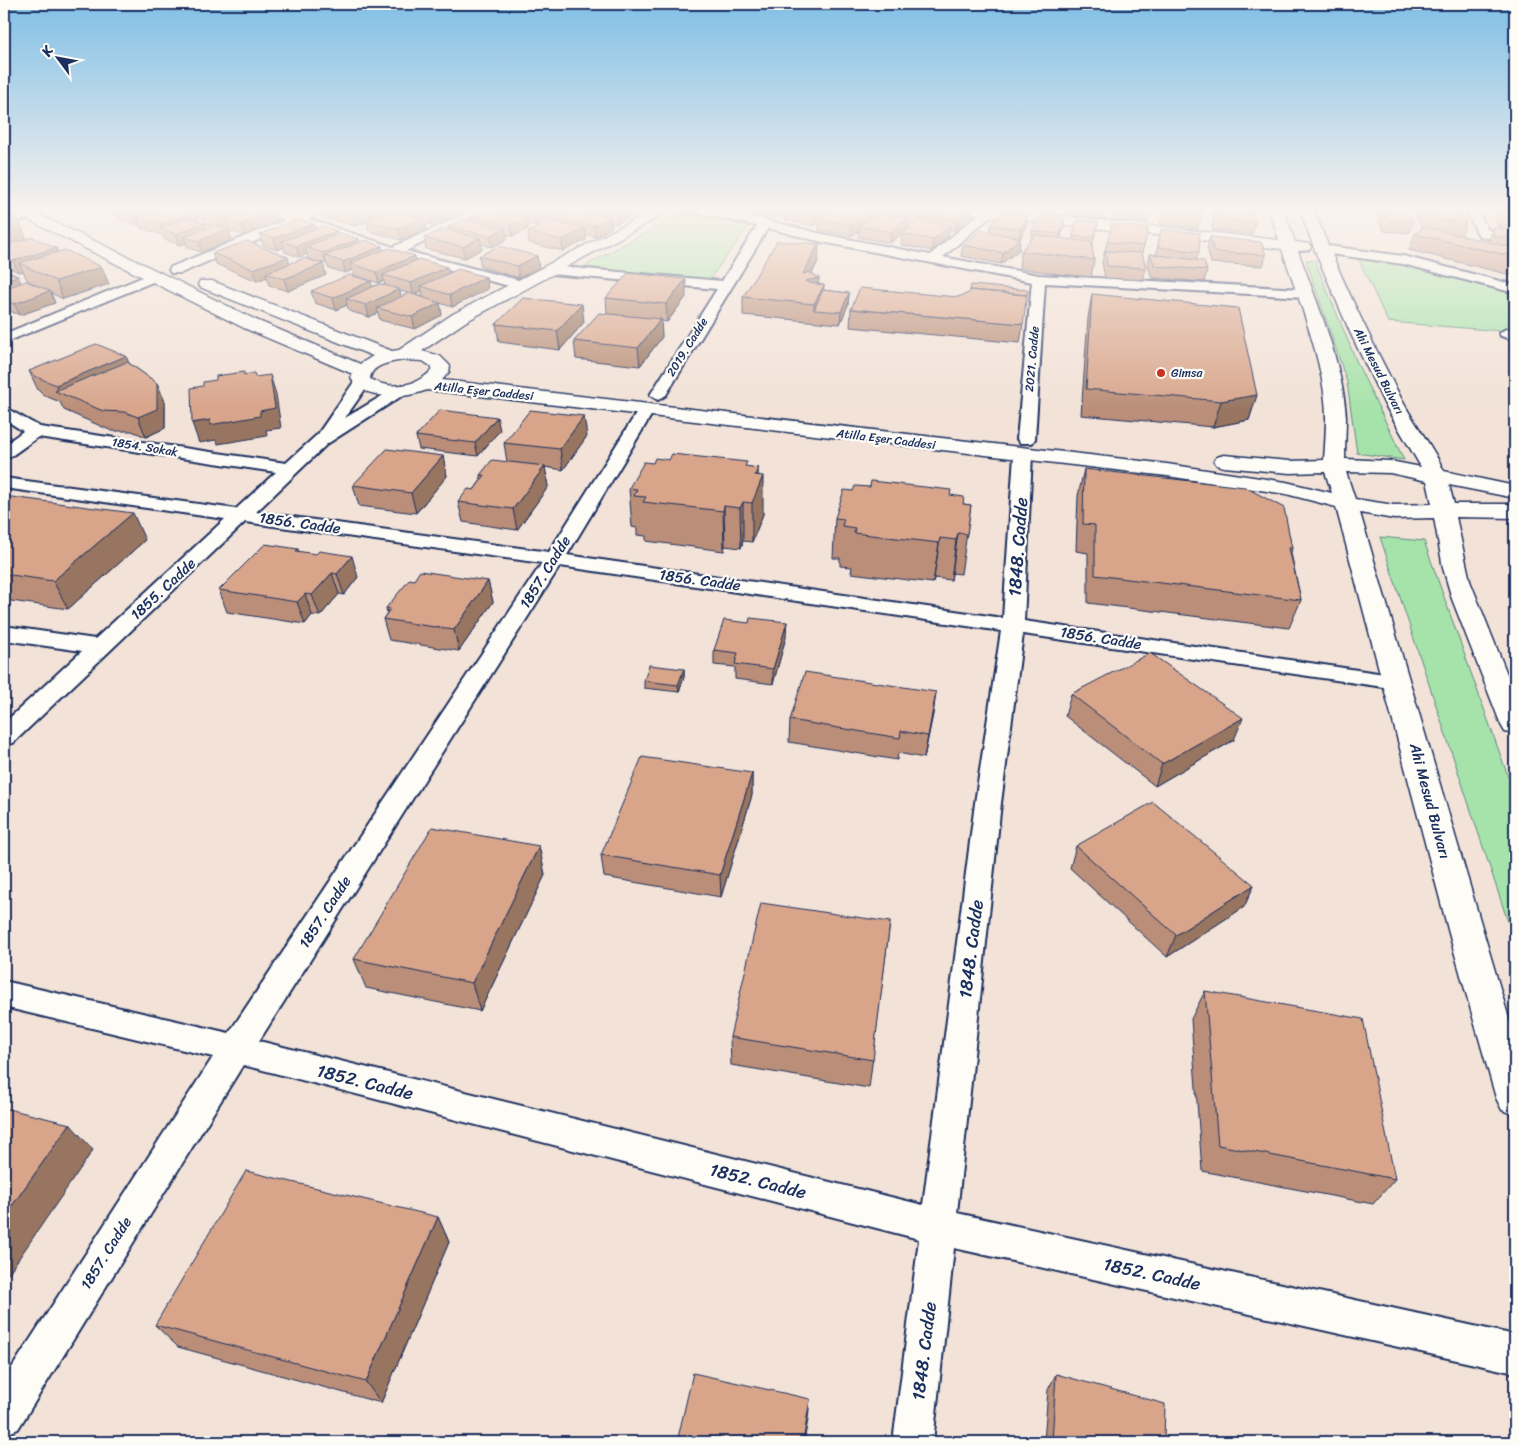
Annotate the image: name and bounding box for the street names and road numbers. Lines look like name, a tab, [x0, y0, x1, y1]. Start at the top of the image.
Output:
street label: 2019. Cadde	[660, 313, 714, 381]
street label: Ahi Mesud Bulvarı	[1347, 323, 1410, 418]
street label: 2021. Cadde	[1018, 325, 1046, 393]
street label: Atilla Eşer Caddesi	[432, 375, 535, 407]
street label: Atilla Eşer Caddesi	[834, 422, 937, 456]
street label: 1854. Sokak	[111, 431, 180, 463]
street label: 1848. Cadde	[999, 496, 1037, 598]
street label: 1856. Cadde	[258, 504, 343, 542]
street label: 1857. Cadde	[512, 530, 578, 614]
street label: 1855. Cadde	[124, 551, 202, 627]
street label: 1856. Cadde	[658, 561, 743, 599]
street label: 1856. Cadde	[1058, 619, 1144, 657]
street label: Ahi Mesud Bulvarı	[1402, 739, 1458, 862]
street label: 1857. Cadde	[292, 870, 358, 953]
street label: 1848. Cadde	[949, 898, 993, 1000]
street label: 1852. Cadde	[313, 1055, 417, 1109]
street label: 1852. Cadde	[706, 1154, 810, 1208]
street label: 1857. Cadde	[73, 1211, 139, 1295]
street label: 1852. Cadde	[1100, 1248, 1204, 1300]
street label: 1848. Cadde	[902, 1300, 946, 1402]

